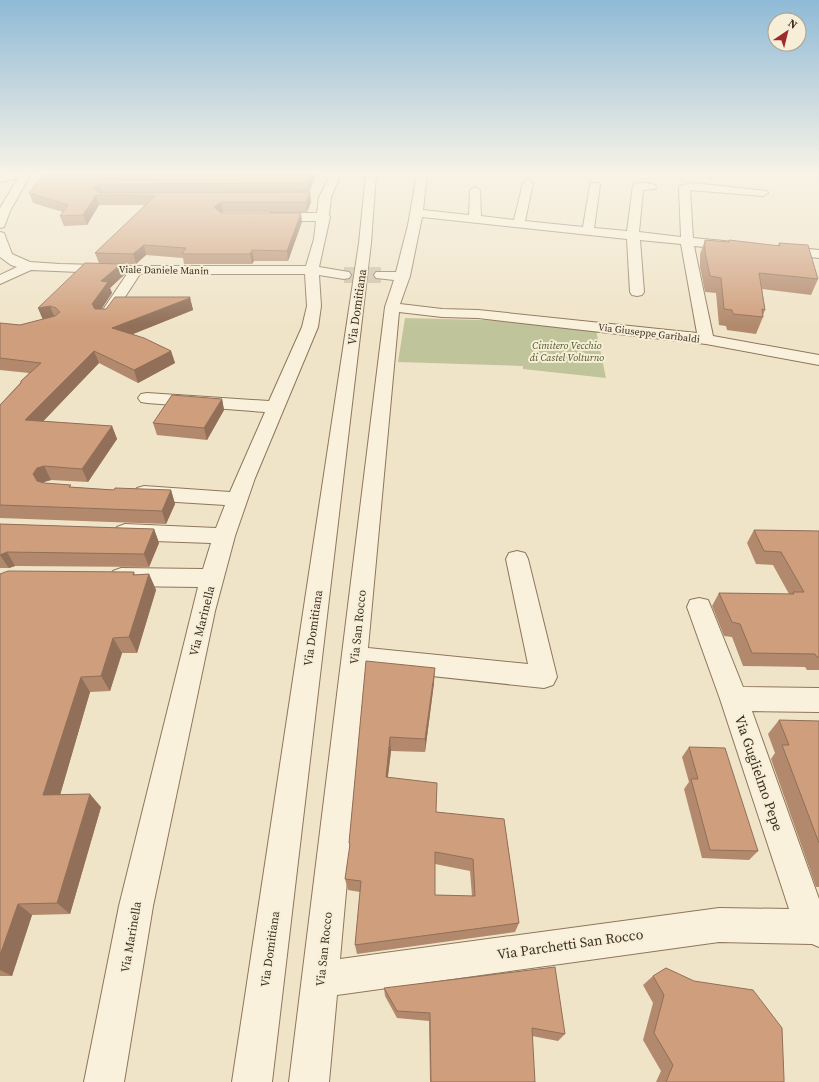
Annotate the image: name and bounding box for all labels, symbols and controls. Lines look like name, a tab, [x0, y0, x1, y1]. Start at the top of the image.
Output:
north arrow	[767, 12, 807, 52]
text: N	[785, 16, 800, 33]
street label: Viale Daniele Manin	[119, 263, 209, 277]
street label: Via Domitiana	[344, 267, 370, 346]
street label: Via Giuseppe Garibaldi	[597, 320, 701, 346]
park label: Cimitero Vecchio di Castel Volturno	[530, 339, 604, 364]
street label: Via Marinella	[186, 583, 219, 658]
street label: Via Domitiana	[300, 588, 326, 667]
street label: Via San Rocco	[346, 588, 370, 665]
street label: Via Guglielmo Pepe	[730, 712, 788, 834]
street label: Via Marinella	[117, 899, 145, 974]
street label: Via Domitiana	[257, 909, 283, 988]
street label: Via San Rocco	[312, 910, 336, 987]
street label: Via Parchetti San Rocco	[496, 924, 645, 964]

